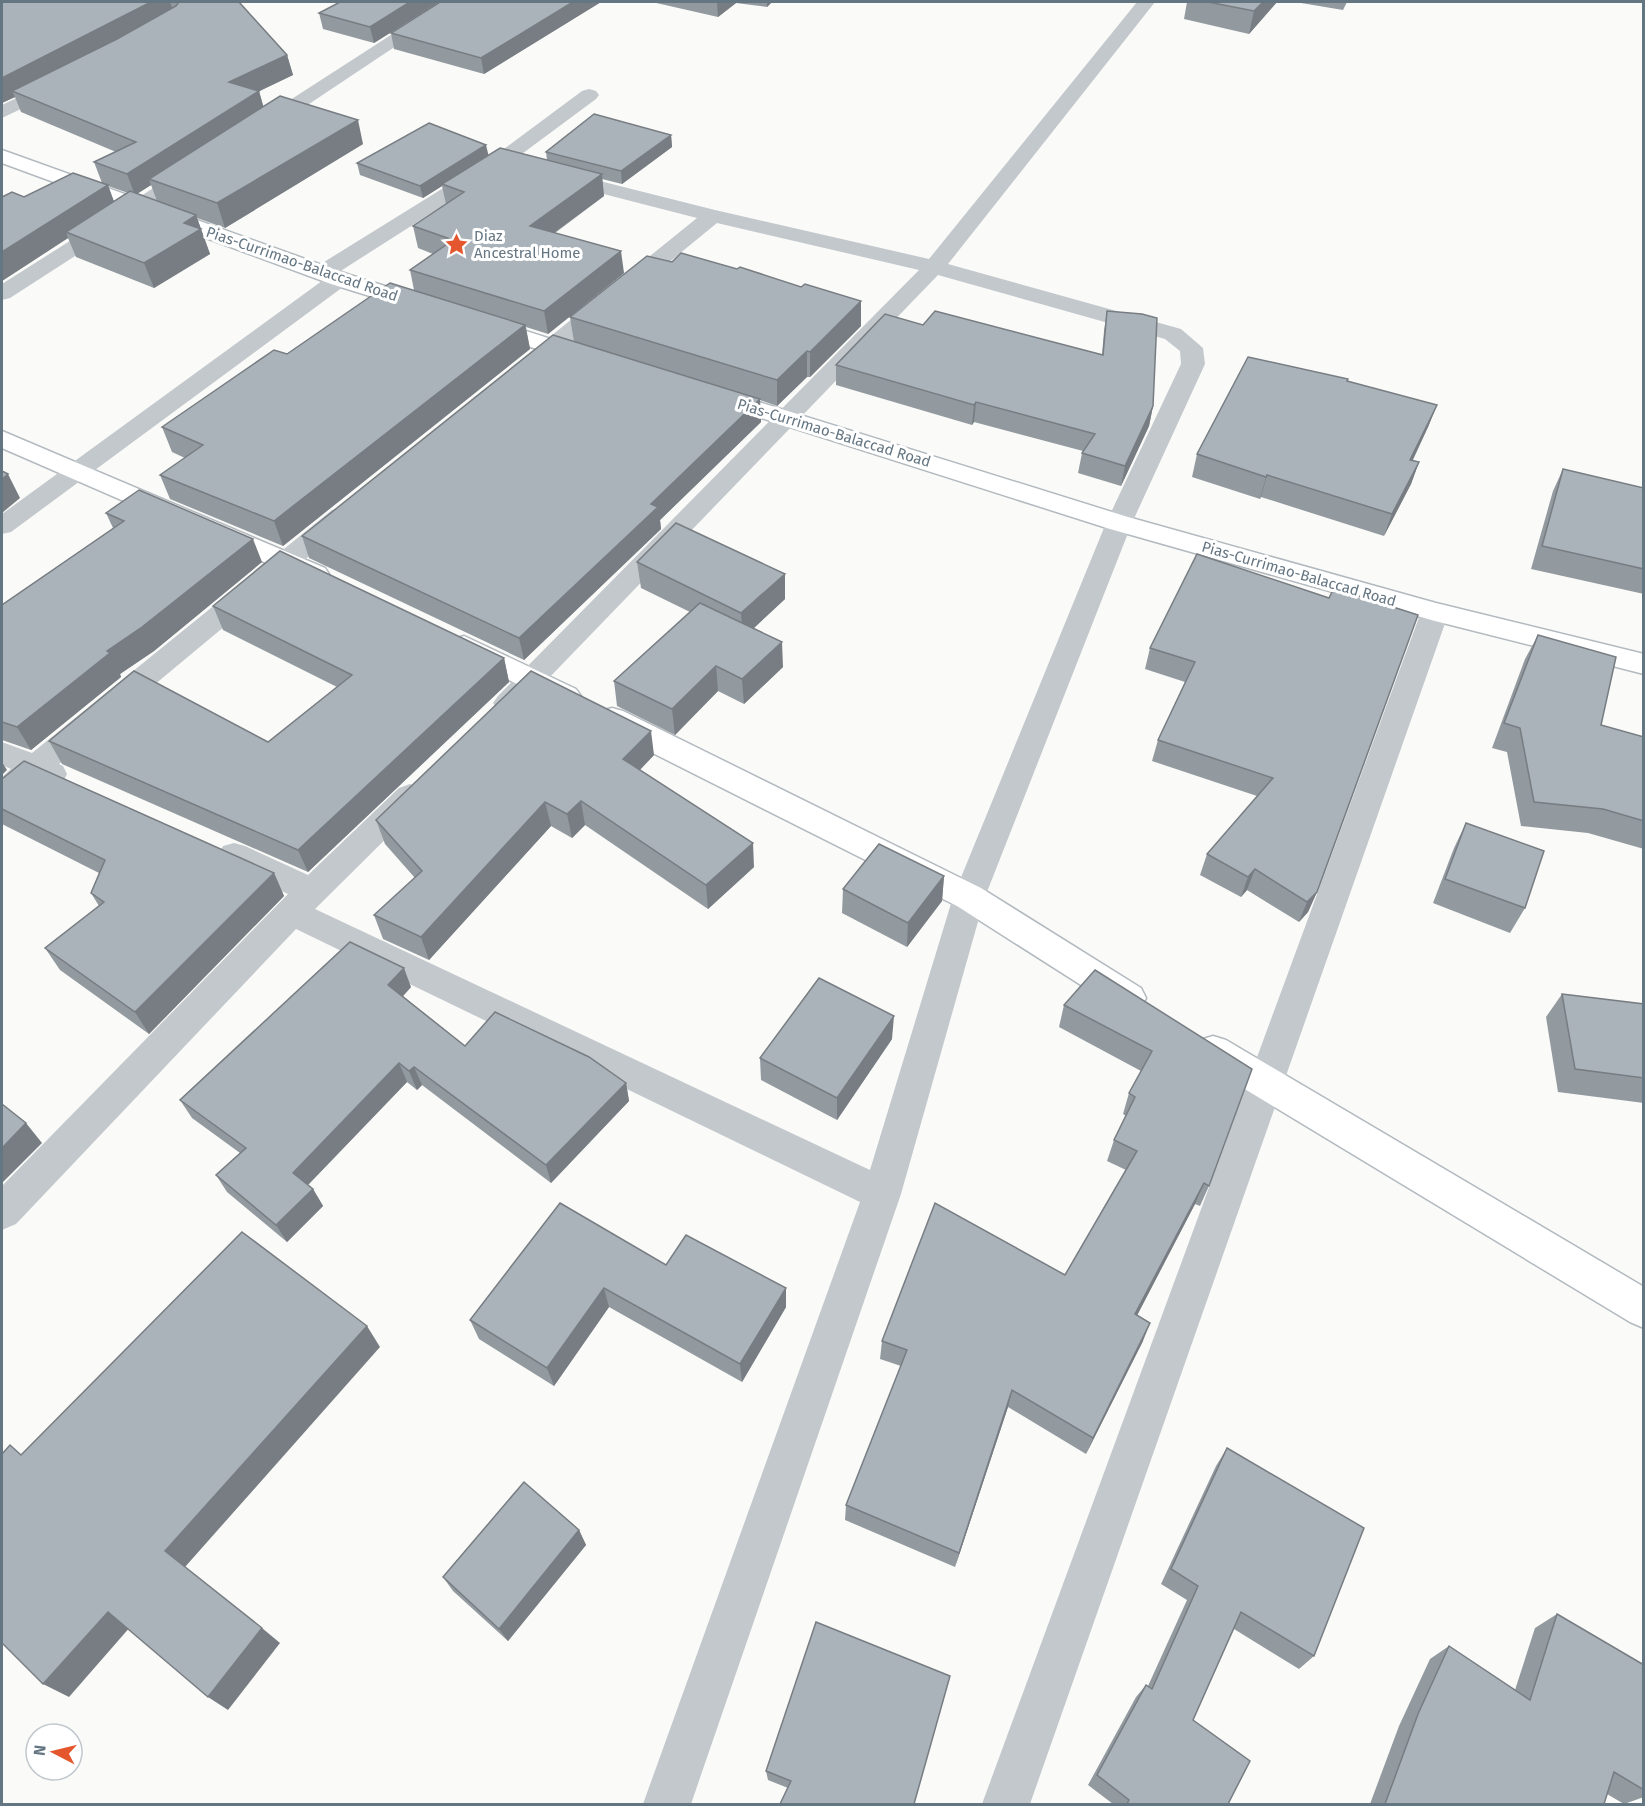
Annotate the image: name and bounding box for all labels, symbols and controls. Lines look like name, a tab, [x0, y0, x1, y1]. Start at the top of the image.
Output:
street label: Pias-Currimao-Balaccad Road	[204, 223, 400, 305]
place label: Diaz Ancestral Home	[474, 227, 581, 262]
place icon: Diaz Ancestral Home	[443, 232, 469, 258]
street label: Pias-Currimao-Balaccad Road	[735, 395, 933, 471]
street label: Pias-Currimao-Balaccad Road	[1200, 538, 1398, 610]
north arrow	[24, 1722, 84, 1782]
text: N	[30, 1744, 50, 1757]

